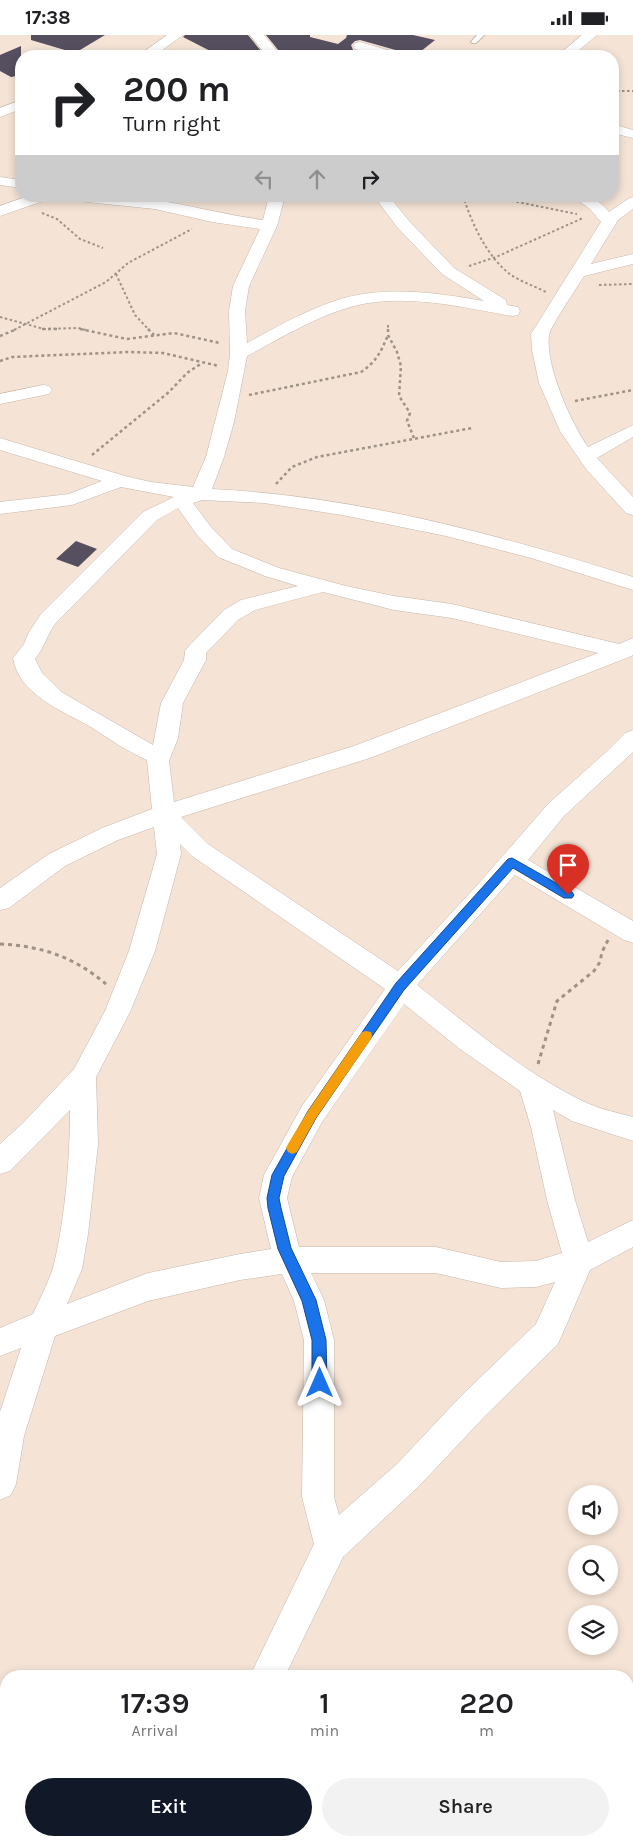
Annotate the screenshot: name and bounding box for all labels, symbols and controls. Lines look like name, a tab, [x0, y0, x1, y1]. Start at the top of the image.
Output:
text: 17:38	[25, 7, 70, 29]
text: 200 m	[123, 69, 231, 110]
icon: right	[40, 70, 105, 135]
text: Turn right	[123, 111, 221, 137]
icon: left	[250, 165, 278, 193]
icon: ahead	[303, 165, 331, 193]
icon: right	[356, 165, 384, 193]
pin	[547, 844, 589, 895]
icon: arrive	[554, 851, 582, 879]
position arrow	[293, 1356, 345, 1408]
map controls	[568, 1485, 618, 1655]
button: sound	[568, 1485, 618, 1535]
button: search	[568, 1545, 618, 1595]
button: layers	[568, 1605, 618, 1655]
text: 17:39	[120, 1685, 190, 1721]
text: 1	[319, 1685, 330, 1721]
text: 220	[459, 1685, 514, 1721]
text: Arrival	[131, 1721, 178, 1740]
text: min	[310, 1721, 339, 1740]
text: m	[479, 1721, 494, 1740]
button: Exit	[25, 1778, 312, 1836]
button: Share	[322, 1778, 609, 1836]

